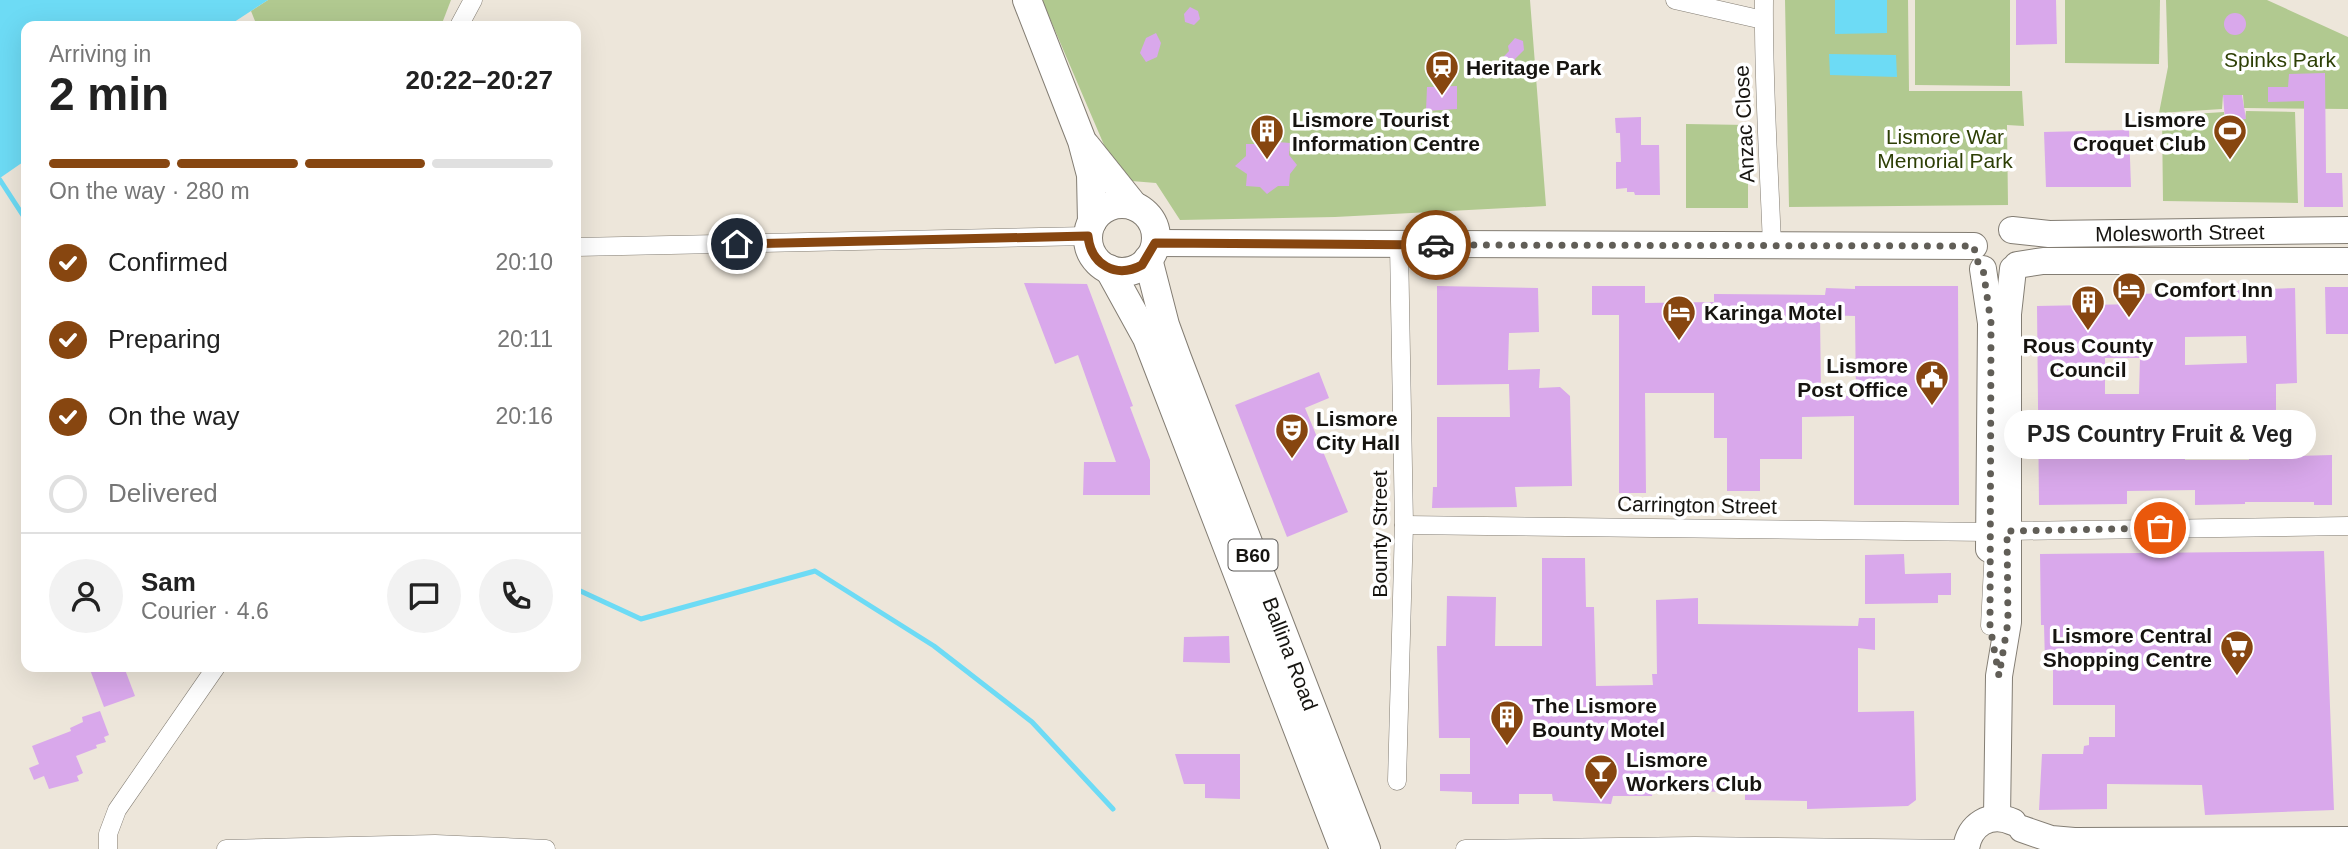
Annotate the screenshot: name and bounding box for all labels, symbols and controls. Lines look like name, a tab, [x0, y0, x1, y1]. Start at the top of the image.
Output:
text: Arriving in	[49, 41, 151, 67]
station icon: Heritage Park	[1423, 48, 1461, 97]
park label: Spinks Park	[2224, 48, 2337, 71]
place label: Heritage Park	[1466, 56, 1602, 79]
text: 20:22–20:27	[406, 65, 553, 95]
street label: Anzac Close	[1729, 65, 1759, 183]
text: 2 min	[49, 68, 169, 120]
place label: Lismore Tourist Information Centre	[1292, 108, 1480, 155]
place label: Lismore Croquet Club	[2073, 108, 2206, 155]
building icon: Lismore Tourist Information Centre	[1248, 112, 1286, 161]
sports icon: Lismore Croquet Club	[2211, 112, 2249, 161]
park label: Lismore War Memorial Park	[1877, 125, 2013, 172]
text: On the way · 280 m	[49, 178, 250, 204]
courier	[1401, 210, 1471, 280]
pin	[707, 214, 767, 274]
street label: Molesworth Street	[2095, 220, 2265, 245]
icon: home	[718, 225, 756, 263]
icon: car	[1417, 226, 1455, 264]
icon: check	[49, 244, 87, 282]
text: Confirmed	[108, 247, 228, 277]
text: 20:10	[495, 249, 553, 275]
hotel icon: Comfort Inn	[2110, 270, 2148, 319]
place label: Comfort Inn	[2154, 278, 2273, 301]
building icon: Rous County Council	[2069, 283, 2107, 332]
hotel icon: Karinga Motel	[1660, 293, 1698, 342]
place label: Karinga Motel	[1704, 301, 1843, 324]
icon: check	[49, 321, 87, 359]
text: Preparing	[108, 324, 221, 354]
text: 20:11	[497, 326, 553, 352]
place label: Rous County Council	[2023, 334, 2154, 381]
place label: Lismore Post Office	[1797, 354, 1908, 401]
public building icon: Lismore Post Office	[1913, 358, 1951, 407]
icon: check	[49, 398, 87, 436]
text: On the way	[108, 401, 240, 431]
text: 20:16	[495, 403, 553, 429]
place label: Lismore City Hall	[1316, 407, 1400, 454]
callout: PJS Country Fruit & Veg	[2004, 409, 2316, 458]
theatre icon: Lismore City Hall	[1273, 411, 1311, 460]
text: PJS Country Fruit & Veg	[2027, 421, 2293, 447]
street label: Bounty Street	[1368, 470, 1391, 598]
text: Delivered	[108, 478, 218, 508]
street label: Carrington Street	[1617, 492, 1777, 518]
pin	[2130, 498, 2190, 558]
icon: bag	[2141, 509, 2179, 547]
road number: B60	[1228, 540, 1278, 570]
button: person	[49, 559, 123, 633]
button: chat	[387, 559, 461, 633]
button: phone	[479, 559, 553, 633]
text: Sam	[141, 567, 196, 597]
street label: Ballina Road	[1259, 594, 1323, 713]
text: Courier · 4.6	[141, 598, 269, 624]
place label: Lismore Central Shopping Centre	[2043, 624, 2212, 671]
supermarket icon: Lismore Central Shopping Centre	[2218, 628, 2256, 677]
place label: The Lismore Bounty Motel	[1532, 694, 1665, 741]
building icon: The Lismore Bounty Motel	[1488, 698, 1526, 747]
place label: Lismore Workers Club	[1626, 748, 1762, 795]
bar icon: Lismore Workers Club	[1582, 752, 1620, 801]

